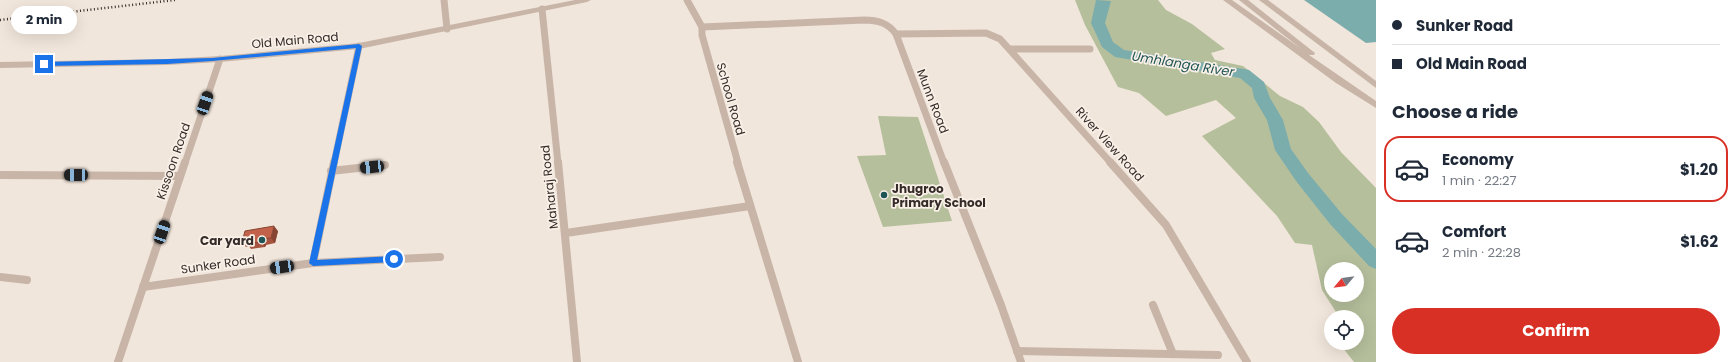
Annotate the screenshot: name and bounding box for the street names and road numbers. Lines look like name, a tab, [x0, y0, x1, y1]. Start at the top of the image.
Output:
street label: Old Main Road	[251, 28, 339, 52]
street label: School Road	[713, 61, 749, 137]
street label: Munn Road	[913, 66, 953, 136]
street label: River View Road	[1072, 103, 1148, 185]
street label: Kissoon Road	[152, 120, 194, 202]
street label: Maharaj Road	[536, 144, 562, 230]
street label: Sunker Road	[180, 250, 256, 278]

